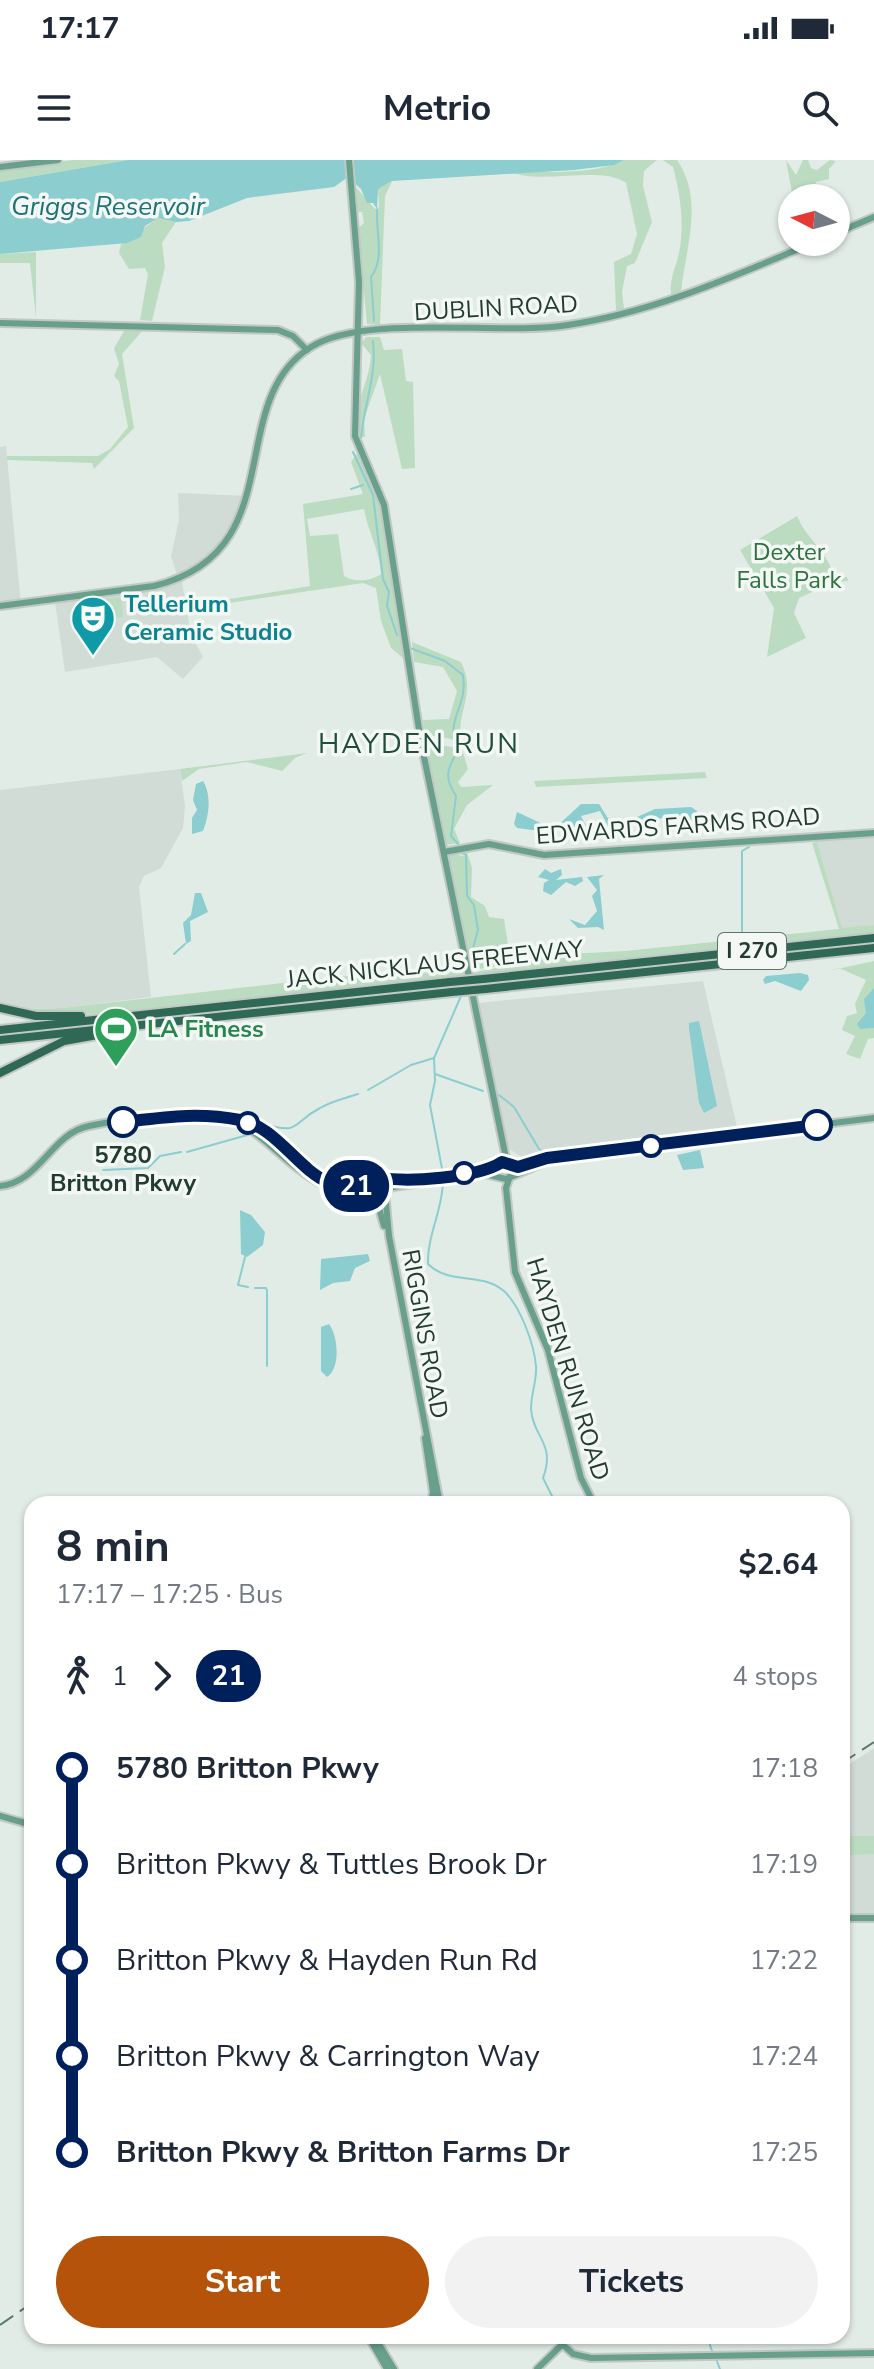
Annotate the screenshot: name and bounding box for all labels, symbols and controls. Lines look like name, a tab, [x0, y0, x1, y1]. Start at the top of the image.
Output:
text: 17:17	[40, 8, 119, 49]
text: Metrio	[383, 84, 491, 133]
icon: menu	[32, 86, 76, 130]
icon: search	[798, 86, 842, 130]
north arrow	[778, 184, 850, 256]
map controls	[778, 184, 850, 256]
water label: Griggs Reservoir	[11, 189, 206, 224]
street label: DUBLIN ROAD	[413, 288, 579, 328]
park label: Dexter Falls Park	[736, 536, 843, 596]
place label: Tellerium Ceramic Studio	[124, 588, 292, 648]
theatre icon: Tellerium Ceramic Studio	[69, 594, 117, 657]
district label: HAYDEN RUN	[318, 725, 520, 763]
street label: EDWARDS FARMS ROAD	[535, 800, 821, 852]
street label: JACK NICKLAUS FREEWAY	[284, 932, 586, 996]
road number: I 270	[718, 933, 786, 969]
sports icon: LA Fitness	[92, 1005, 140, 1068]
place label: LA Fitness	[147, 1013, 264, 1045]
marker: 5780 Britton Pkwy	[108, 1107, 138, 1137]
unlabelled marker	[802, 1110, 832, 1140]
unlabelled marker	[237, 1112, 259, 1134]
unlabelled marker	[640, 1135, 662, 1157]
place label: 5780 Britton Pkwy	[50, 1139, 196, 1199]
line badge: 21	[320, 1160, 392, 1212]
unlabelled marker	[453, 1162, 475, 1184]
text: 21	[339, 1167, 373, 1205]
street label: RIGGINS ROAD	[394, 1247, 456, 1421]
street label: HAYDEN RUN ROAD	[519, 1254, 617, 1484]
text: 8 min	[56, 1517, 170, 1577]
text: $2.64	[739, 1544, 818, 1585]
text: 17:17 – 17:25 · Bus	[56, 1577, 283, 1612]
icon: walk	[56, 1654, 100, 1698]
icon: forward	[140, 1654, 184, 1698]
text: 21	[212, 1657, 245, 1695]
text: 1	[112, 1659, 128, 1694]
text: 4 stops	[732, 1659, 818, 1694]
text: 5780 Britton Pkwy	[116, 1748, 379, 1789]
text: 17:18	[750, 1751, 818, 1786]
text: Britton Pkwy & Tuttles Brook Dr	[116, 1844, 547, 1885]
text: 17:19	[750, 1847, 818, 1882]
text: Britton Pkwy & Hayden Run Rd	[116, 1940, 538, 1981]
text: 17:22	[750, 1943, 818, 1978]
text: Britton Pkwy & Carrington Way	[116, 2036, 540, 2077]
text: 17:24	[750, 2039, 818, 2074]
text: Britton Pkwy & Britton Farms Dr	[116, 2132, 570, 2173]
text: 17:25	[750, 2135, 818, 2170]
button: Start	[56, 2236, 429, 2328]
button: Tickets	[445, 2236, 818, 2328]

